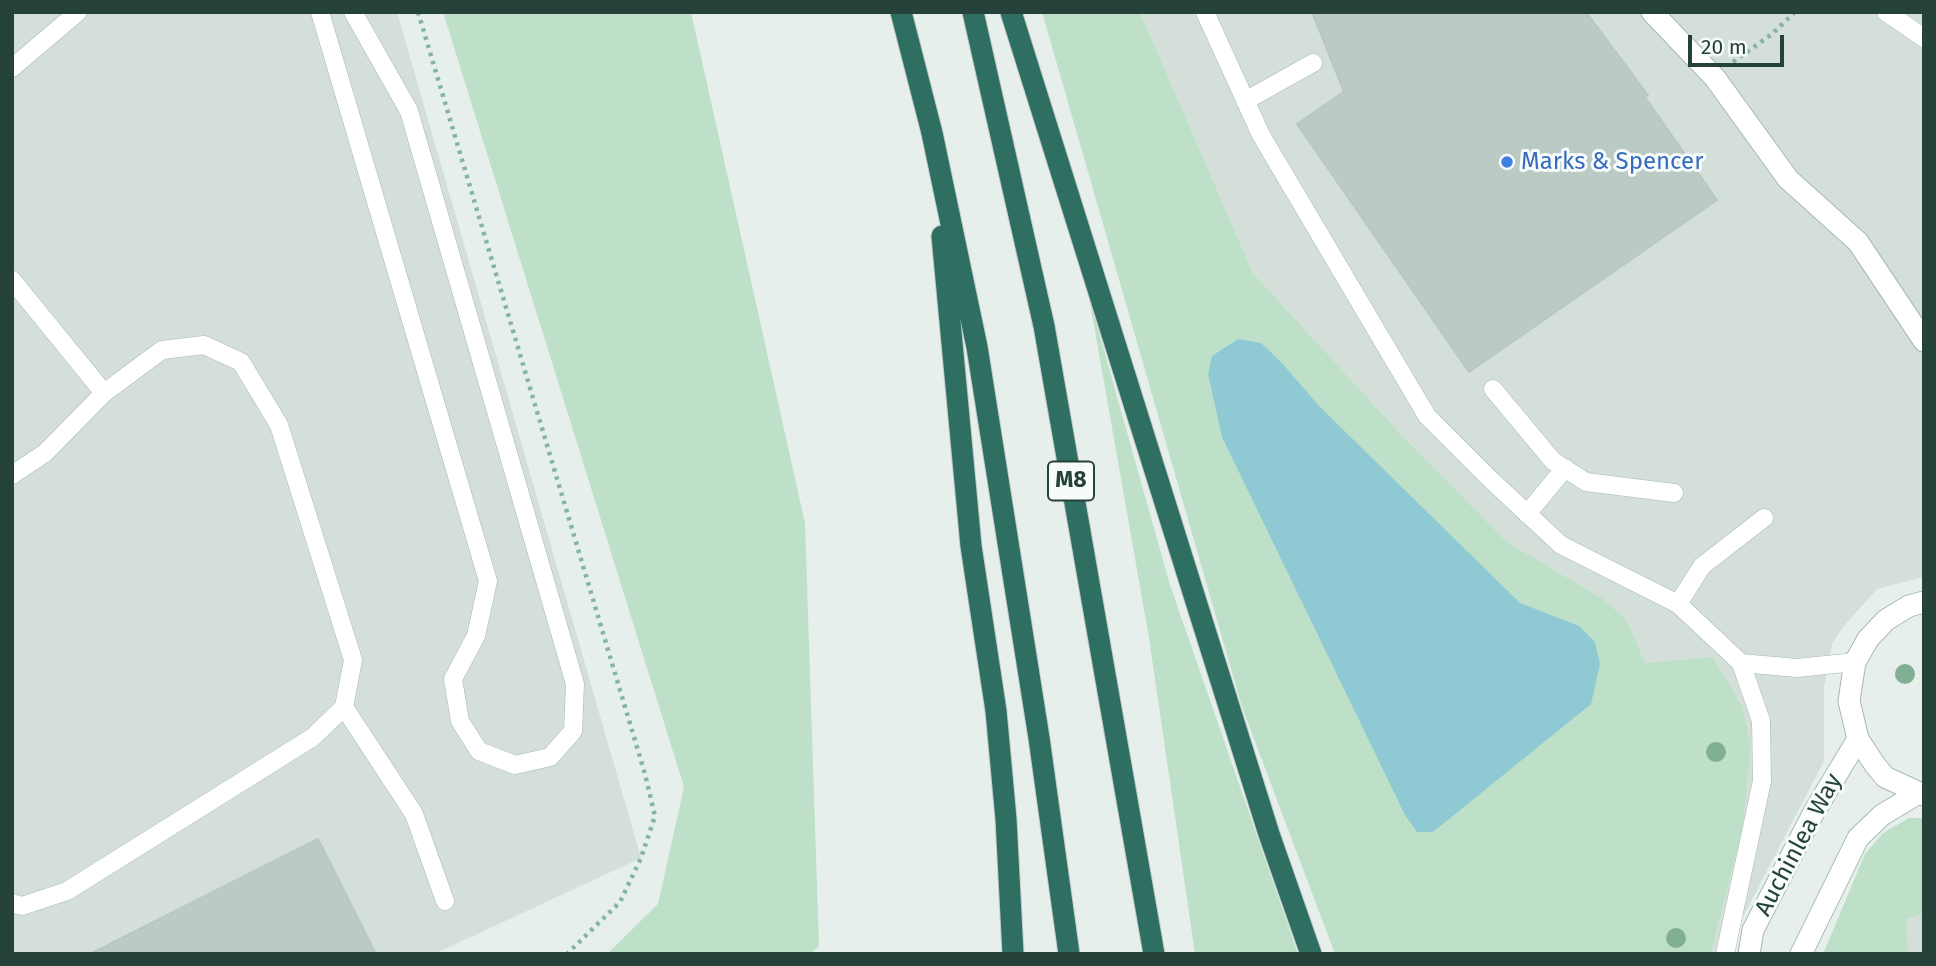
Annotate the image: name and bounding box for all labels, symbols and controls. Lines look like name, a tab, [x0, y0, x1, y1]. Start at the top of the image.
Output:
scale bar	[1691, 21, 1787, 65]
text: 20 m	[1701, 34, 1747, 60]
place label: Marks & Spencer	[1521, 148, 1703, 176]
marker: Marks & Spencer	[1499, 154, 1515, 170]
road number: M8	[1048, 461, 1094, 500]
street label: Auchinlea Way	[1749, 769, 1849, 921]

